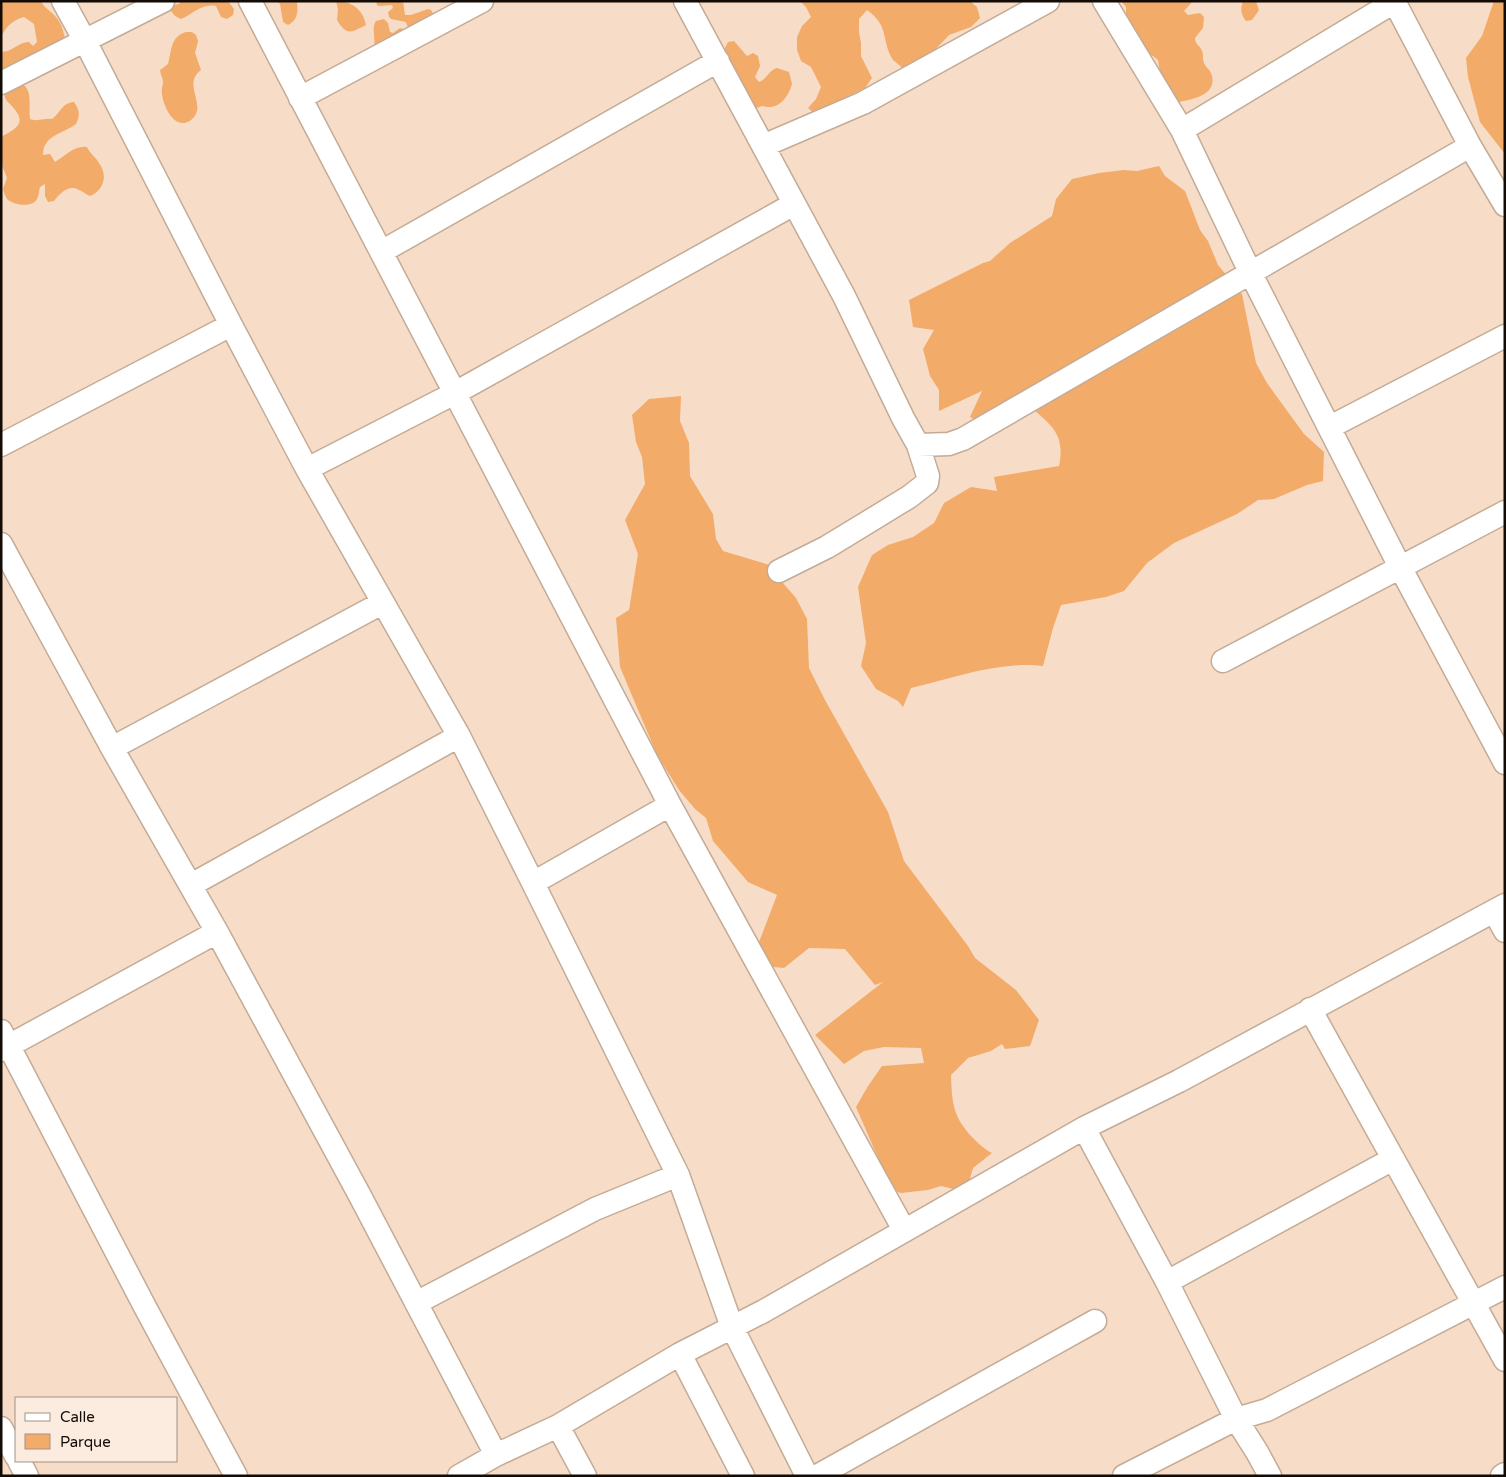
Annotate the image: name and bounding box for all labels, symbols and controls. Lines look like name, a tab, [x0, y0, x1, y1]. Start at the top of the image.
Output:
legend	[15, 1397, 178, 1462]
text: Calle	[60, 1408, 95, 1426]
text: Parque	[60, 1433, 111, 1451]

